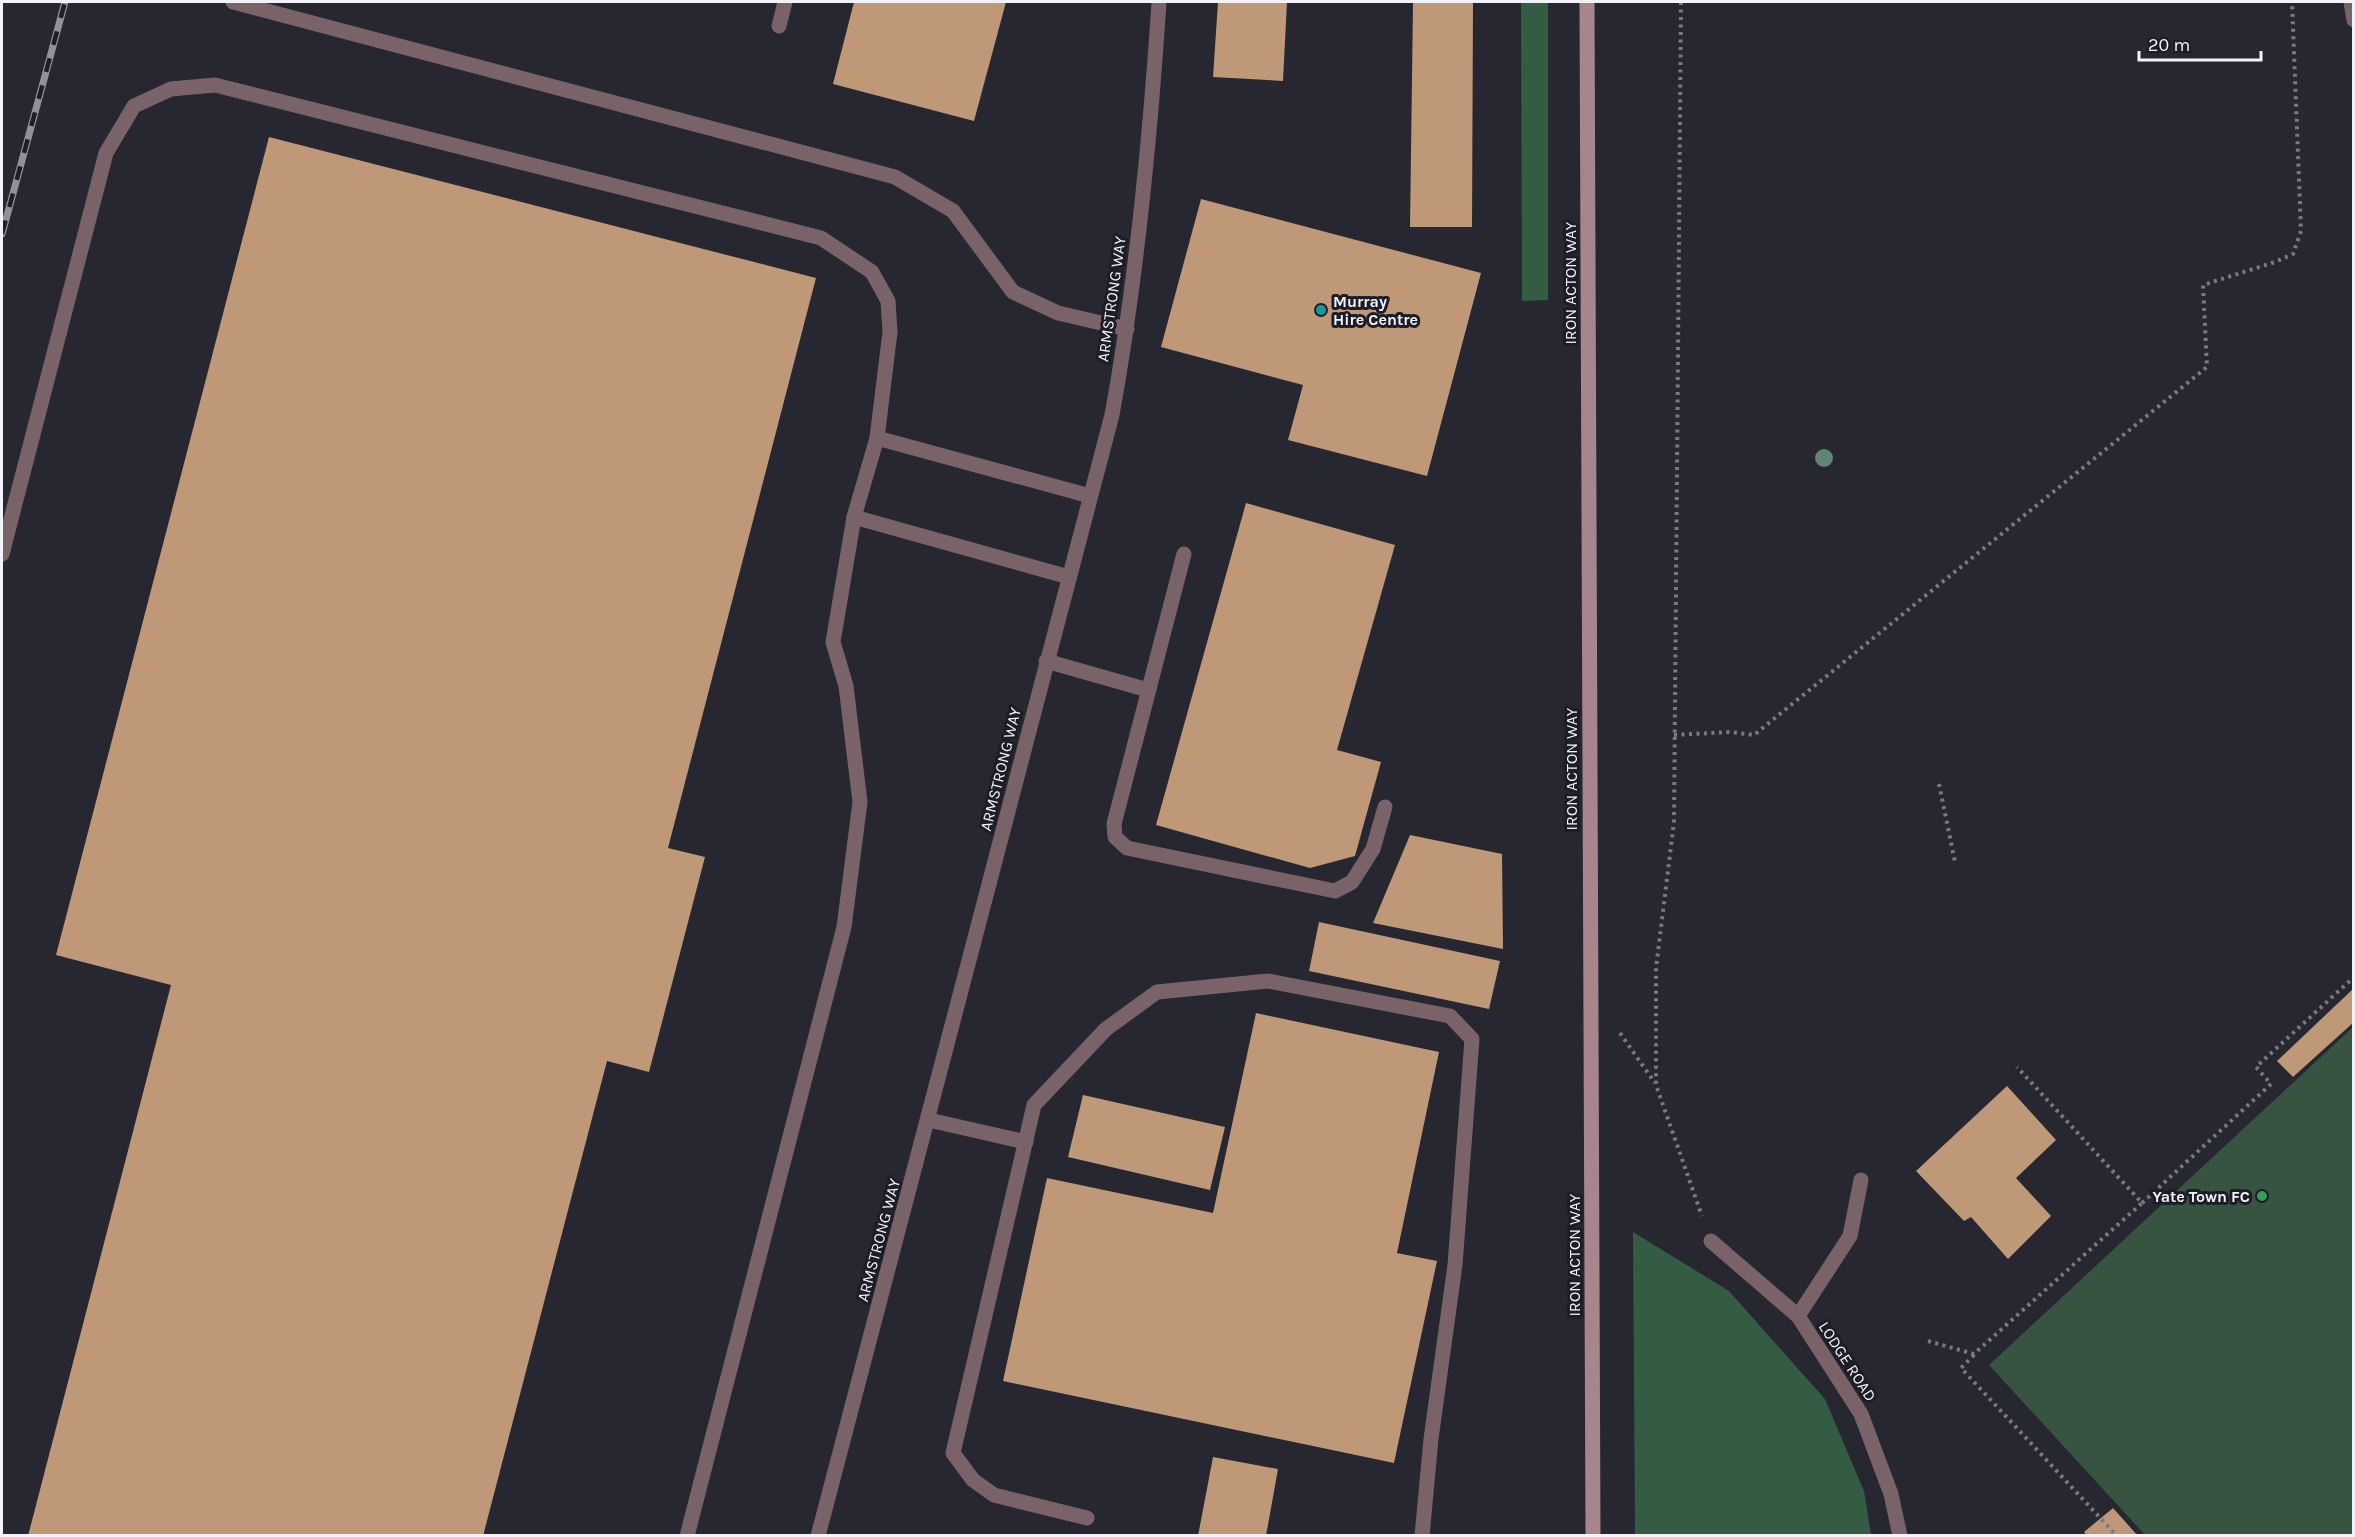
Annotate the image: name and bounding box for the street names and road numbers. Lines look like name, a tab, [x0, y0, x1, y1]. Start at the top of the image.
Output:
street label: IRON ACTON WAY	[1561, 221, 1580, 344]
street label: ARMSTRONG WAY	[1093, 235, 1130, 363]
street label: ARMSTRONG WAY	[976, 705, 1025, 833]
street label: IRON ACTON WAY	[1562, 707, 1581, 830]
street label: ARMSTRONG WAY	[853, 1176, 904, 1304]
street label: IRON ACTON WAY	[1565, 1193, 1584, 1316]
street label: LODGE ROAD	[1815, 1318, 1880, 1405]

